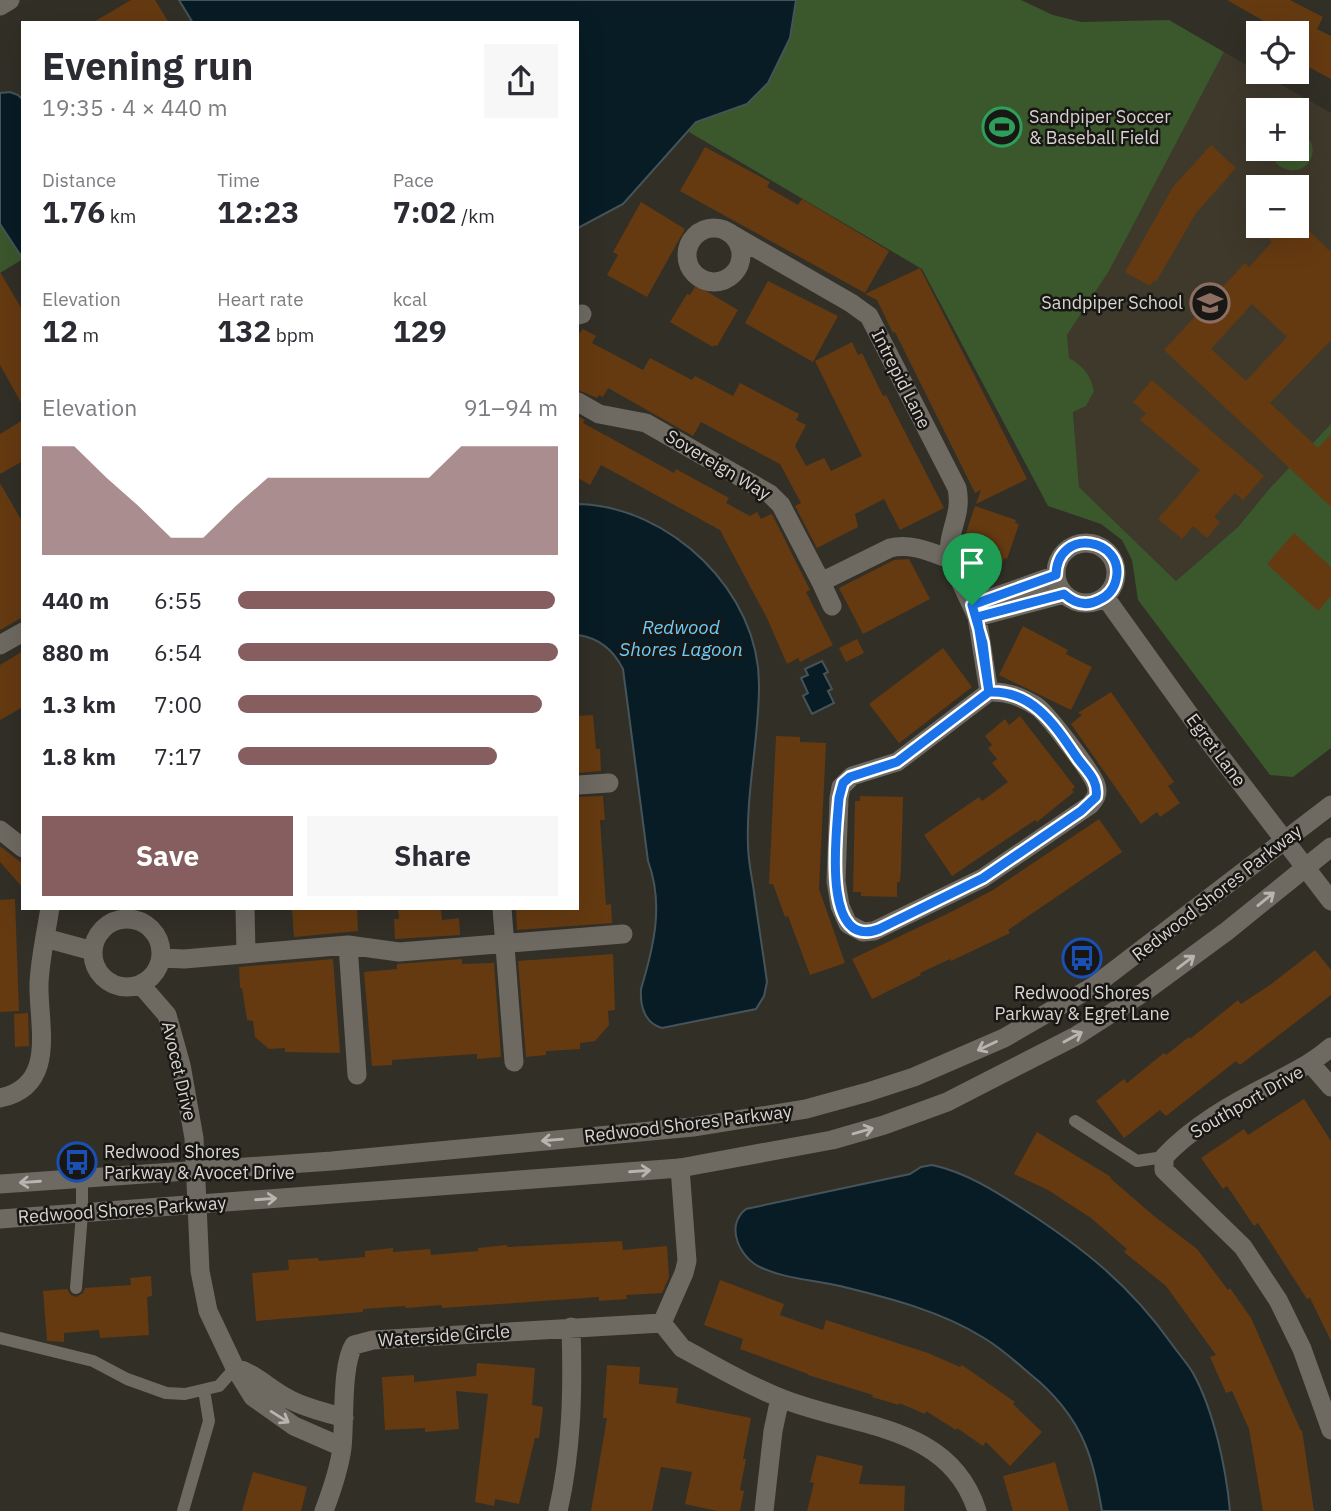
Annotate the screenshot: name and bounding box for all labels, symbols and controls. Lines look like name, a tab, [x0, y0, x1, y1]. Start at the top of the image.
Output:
map controls	[1246, 21, 1309, 238]
button: locate	[1246, 21, 1309, 84]
text: Evening run	[42, 41, 253, 90]
button: share	[484, 44, 558, 118]
text: 19:35 · 4 × 440 m	[42, 92, 228, 122]
button: +	[1246, 98, 1309, 161]
place label: Sandpiper Soccer & Baseball Field	[1029, 105, 1171, 149]
sports icon: Sandpiper Soccer & Baseball Field	[981, 106, 1023, 148]
text: Distance	[42, 168, 116, 192]
text: Time	[217, 168, 260, 192]
text: Pace	[393, 168, 434, 192]
button: −	[1246, 175, 1309, 238]
text: 1.76	[42, 192, 105, 231]
text: 12:23	[217, 192, 299, 231]
text: 7:02	[393, 192, 457, 231]
text: km	[105, 204, 136, 228]
text: /km	[457, 204, 495, 228]
school or university icon: Sandpiper School	[1189, 282, 1231, 324]
text: Elevation	[42, 287, 121, 311]
text: Heart rate	[217, 287, 304, 311]
text: kcal	[393, 287, 427, 311]
place label: Sandpiper School	[1041, 291, 1183, 314]
text: 12	[42, 311, 78, 350]
text: 132	[217, 311, 271, 350]
text: 129	[393, 311, 447, 350]
text: m	[78, 323, 99, 347]
text: bpm	[271, 323, 314, 347]
street label: Intrepid Lane	[867, 325, 936, 432]
text: Elevation	[42, 392, 137, 422]
text: 91–94 m	[464, 392, 558, 422]
street label: Sovereign Way	[662, 424, 775, 505]
pin	[942, 533, 1002, 605]
icon: arrive	[953, 544, 991, 582]
text: 440 m	[42, 585, 109, 615]
text: 6:55	[154, 585, 202, 615]
water label: Redwood Shores Lagoon	[619, 615, 743, 661]
text: 880 m	[42, 637, 109, 667]
text: 6:54	[154, 637, 202, 667]
text: 1.3 km	[42, 689, 116, 719]
text: 7:00	[154, 689, 202, 719]
street label: Egret Lane	[1181, 709, 1251, 791]
text: 1.8 km	[42, 741, 116, 771]
text: 7:17	[154, 741, 202, 771]
button: Save	[42, 816, 293, 896]
button: Share	[307, 816, 558, 896]
street label: Redwood Shores Parkway	[1127, 819, 1306, 966]
one-way arrow	[1256, 892, 1274, 907]
bus stop icon: Redwood Shores Parkway & Egret Lane	[1061, 937, 1103, 979]
one-way arrow	[1176, 955, 1195, 970]
place label: Redwood Shores Parkway & Egret Lane	[994, 981, 1170, 1025]
street label: Avocet Drive	[157, 1019, 202, 1123]
one-way arrow	[1062, 1030, 1083, 1043]
one-way arrow	[977, 1040, 998, 1053]
street label: Southport Drive	[1186, 1060, 1308, 1143]
street label: Redwood Shores Parkway	[583, 1099, 793, 1148]
one-way arrow	[852, 1124, 874, 1137]
one-way arrow	[541, 1134, 564, 1147]
place label: Redwood Shores Parkway & Avocet Drive	[104, 1140, 295, 1184]
bus stop icon: Redwood Shores Parkway & Avocet Drive	[56, 1141, 98, 1183]
one-way arrow	[628, 1164, 651, 1177]
one-way arrow	[20, 1176, 42, 1189]
street label: Redwood Shores Parkway	[17, 1191, 227, 1228]
one-way arrow	[255, 1192, 277, 1205]
street label: Waterside Circle	[377, 1319, 511, 1352]
one-way arrow	[269, 1410, 289, 1424]

